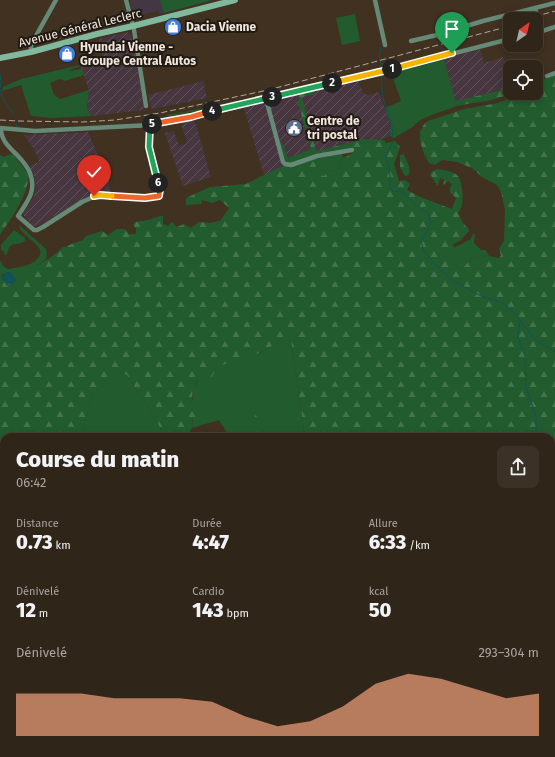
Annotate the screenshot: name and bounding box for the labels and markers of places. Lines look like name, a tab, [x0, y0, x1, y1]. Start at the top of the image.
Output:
pin	[435, 12, 469, 53]
shop icon: Dacia Vienne	[163, 17, 183, 37]
place label: Dacia Vienne	[186, 20, 257, 34]
place label: Hyundai Vienne - Groupe Central Autos	[80, 40, 196, 68]
shop icon: Hyundai Vienne - Groupe Central Autos	[57, 44, 77, 64]
pin: 1	[382, 59, 402, 79]
pin: 2	[322, 73, 342, 93]
pin: 3	[262, 87, 282, 107]
pin: 4	[202, 101, 222, 121]
pin: 5	[142, 114, 162, 134]
place label: Centre de tri postal	[307, 114, 360, 142]
public building icon: Centre de tri postal	[284, 118, 304, 138]
pin	[77, 155, 111, 196]
pin: 6	[148, 173, 168, 193]

